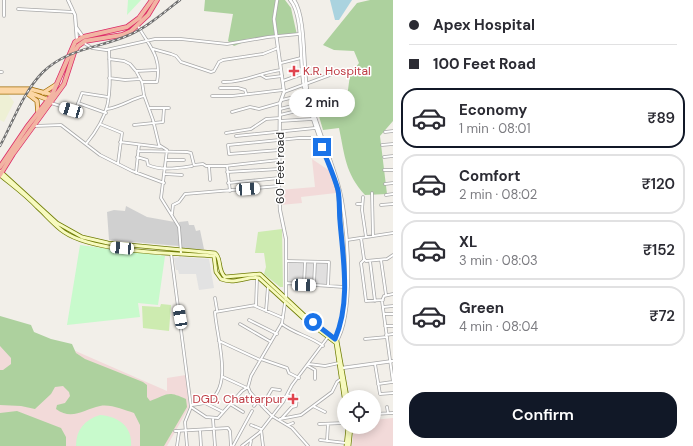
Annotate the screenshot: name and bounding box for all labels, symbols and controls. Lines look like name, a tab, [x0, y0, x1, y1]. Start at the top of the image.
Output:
text: Apex Hospital	[433, 15, 535, 35]
text: 100 Feet Road	[433, 54, 536, 74]
place label: K.R. Hospital	[303, 63, 371, 79]
marker: K.R. Hospital	[288, 65, 300, 77]
callout: 2 min	[289, 89, 355, 117]
text: 2 min	[305, 94, 339, 111]
icon: car	[411, 100, 447, 136]
text: Economy	[459, 100, 527, 120]
car	[58, 101, 84, 119]
text: ₹89	[647, 108, 675, 128]
text: 1 min · 08:01	[459, 120, 531, 137]
street label: 60 Feet road	[272, 132, 288, 204]
route end	[313, 138, 331, 156]
icon: car	[411, 166, 447, 202]
text: Comfort	[459, 166, 520, 186]
text: ₹120	[641, 174, 675, 194]
car	[236, 182, 260, 196]
text: 2 min · 08:02	[459, 186, 537, 203]
icon: car	[411, 232, 447, 268]
text: XL	[459, 232, 477, 252]
text: ₹152	[643, 240, 675, 260]
car	[110, 241, 134, 255]
text: 3 min · 08:03	[459, 252, 538, 269]
car	[292, 279, 316, 291]
icon: car	[411, 298, 447, 334]
text: Green	[459, 298, 504, 318]
car	[172, 304, 188, 330]
text: ₹72	[649, 306, 675, 326]
route start	[304, 313, 322, 331]
text: 4 min · 08:04	[459, 318, 538, 335]
map controls	[337, 390, 381, 434]
button: locate	[337, 390, 381, 434]
place label: DGD, Chattarpur	[192, 391, 285, 407]
button: Confirm	[409, 392, 677, 438]
marker: DGD, Chattarpur	[287, 393, 299, 405]

